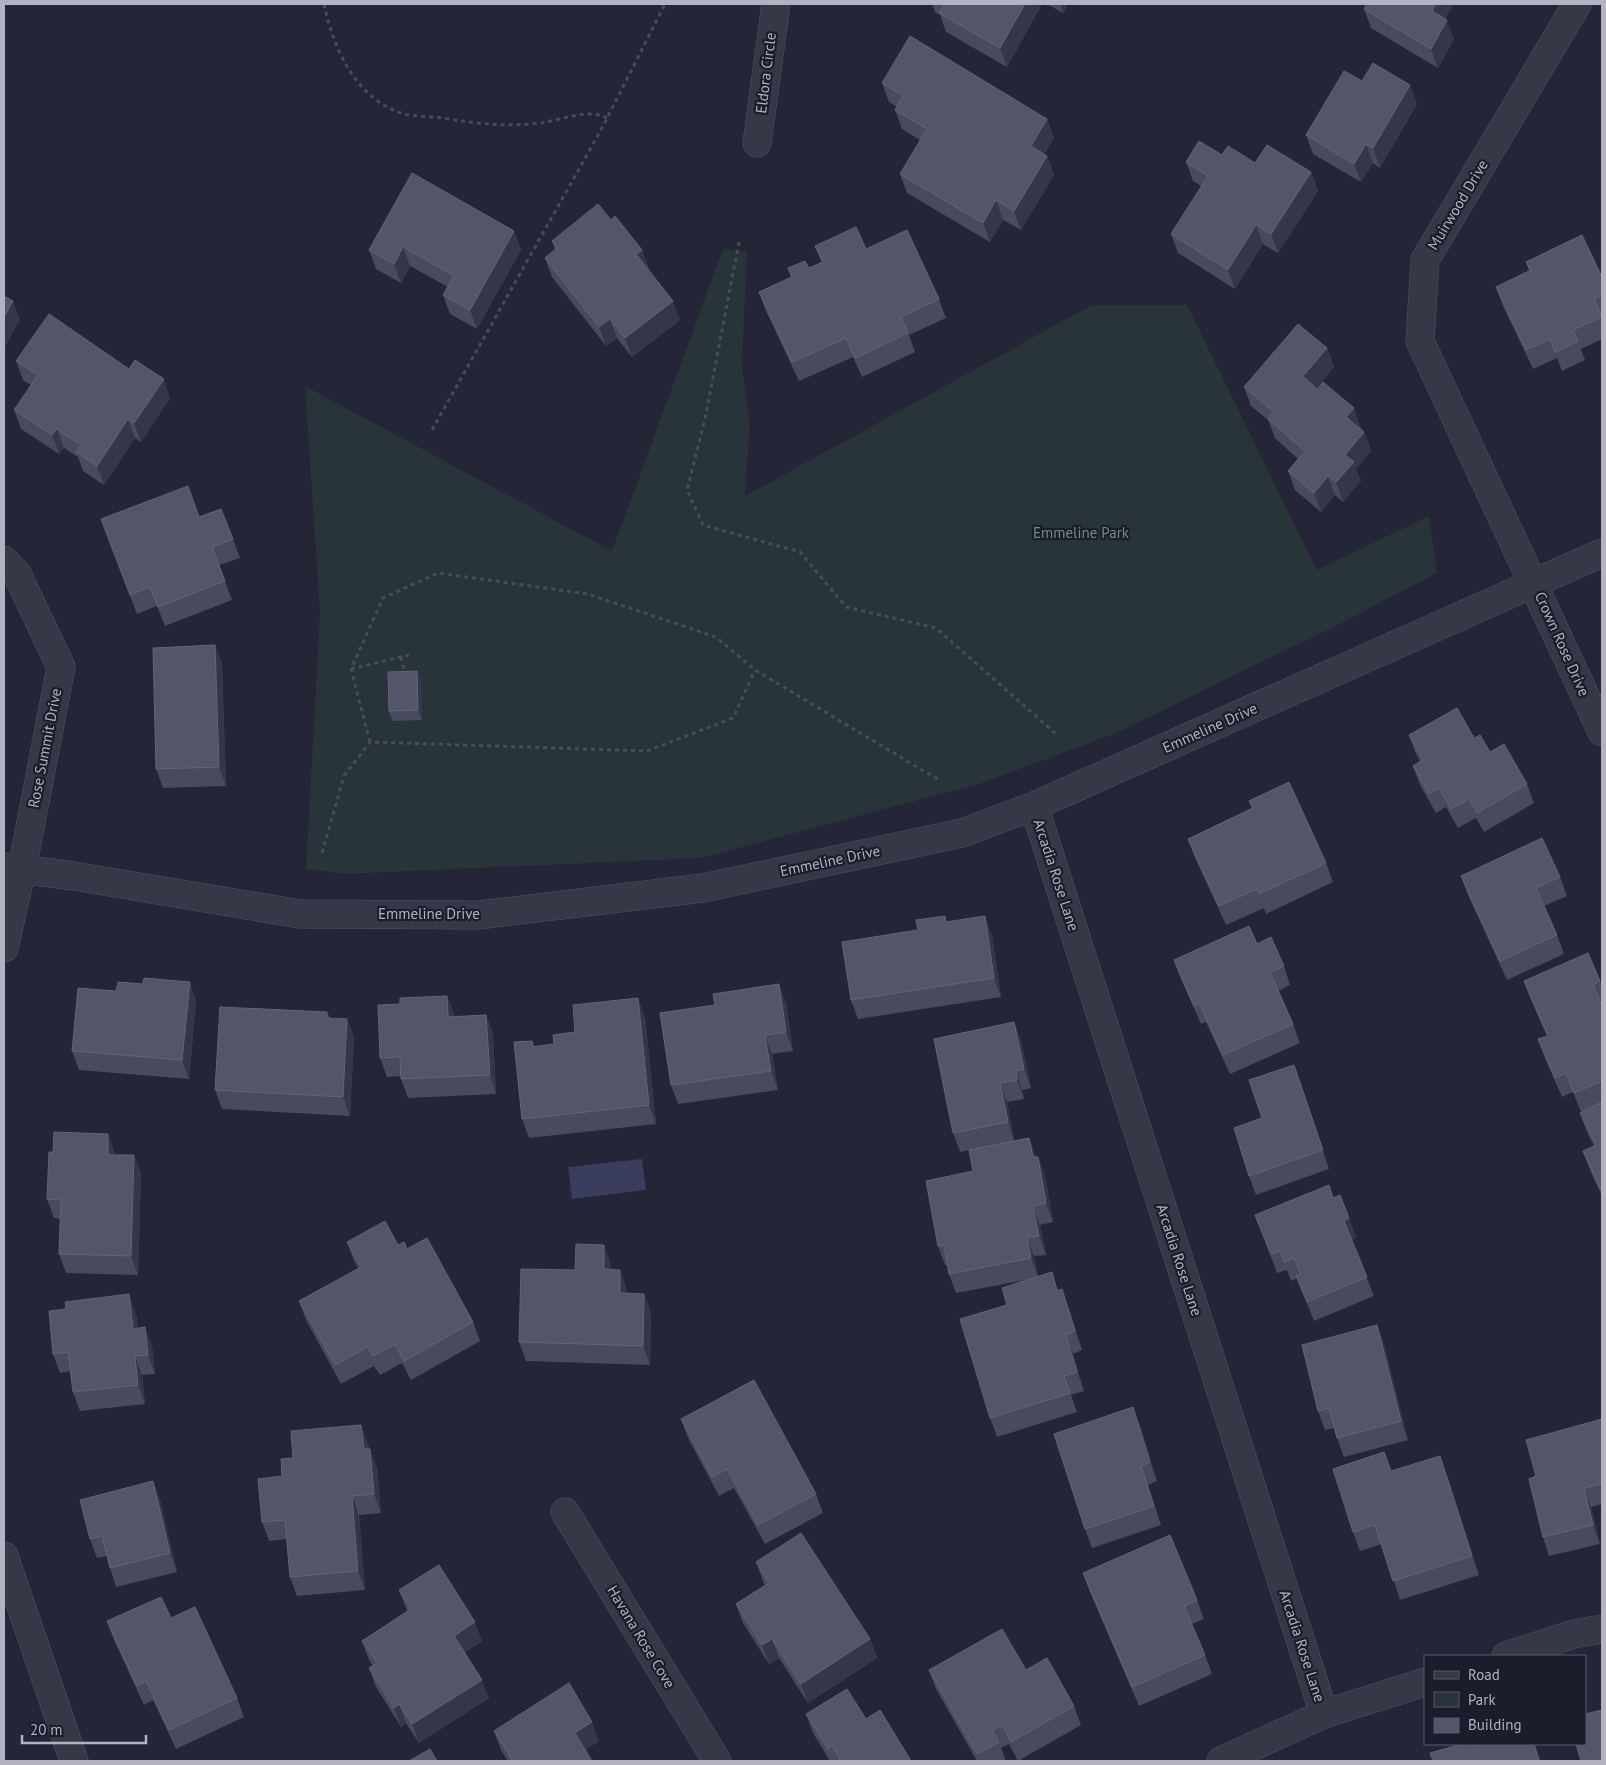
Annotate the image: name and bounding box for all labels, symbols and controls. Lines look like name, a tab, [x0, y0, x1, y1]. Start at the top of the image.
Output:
street label: Eldora Circle	[751, 31, 780, 115]
street label: Muirwood Drive	[1423, 156, 1492, 253]
park label: Emmeline Park	[1033, 523, 1130, 542]
street label: Crown Rose Drive	[1531, 589, 1594, 699]
street label: Rose Summit Drive	[24, 687, 65, 809]
street label: Emmeline Drive	[1159, 698, 1260, 757]
street label: Arcadia Rose Lane	[1029, 816, 1084, 933]
street label: Emmeline Drive	[778, 841, 882, 880]
street label: Emmeline Drive	[378, 904, 480, 923]
street label: Arcadia Rose Lane	[1152, 1201, 1207, 1318]
street label: Havana Rose Cove	[603, 1582, 680, 1692]
street label: Arcadia Rose Lane	[1275, 1587, 1330, 1704]
legend	[1424, 1655, 1586, 1745]
text: Road	[1468, 1665, 1500, 1684]
text: Park	[1468, 1690, 1496, 1709]
scale bar	[22, 1712, 146, 1744]
text: Building	[1468, 1715, 1522, 1734]
text: 20 m	[30, 1720, 63, 1739]

